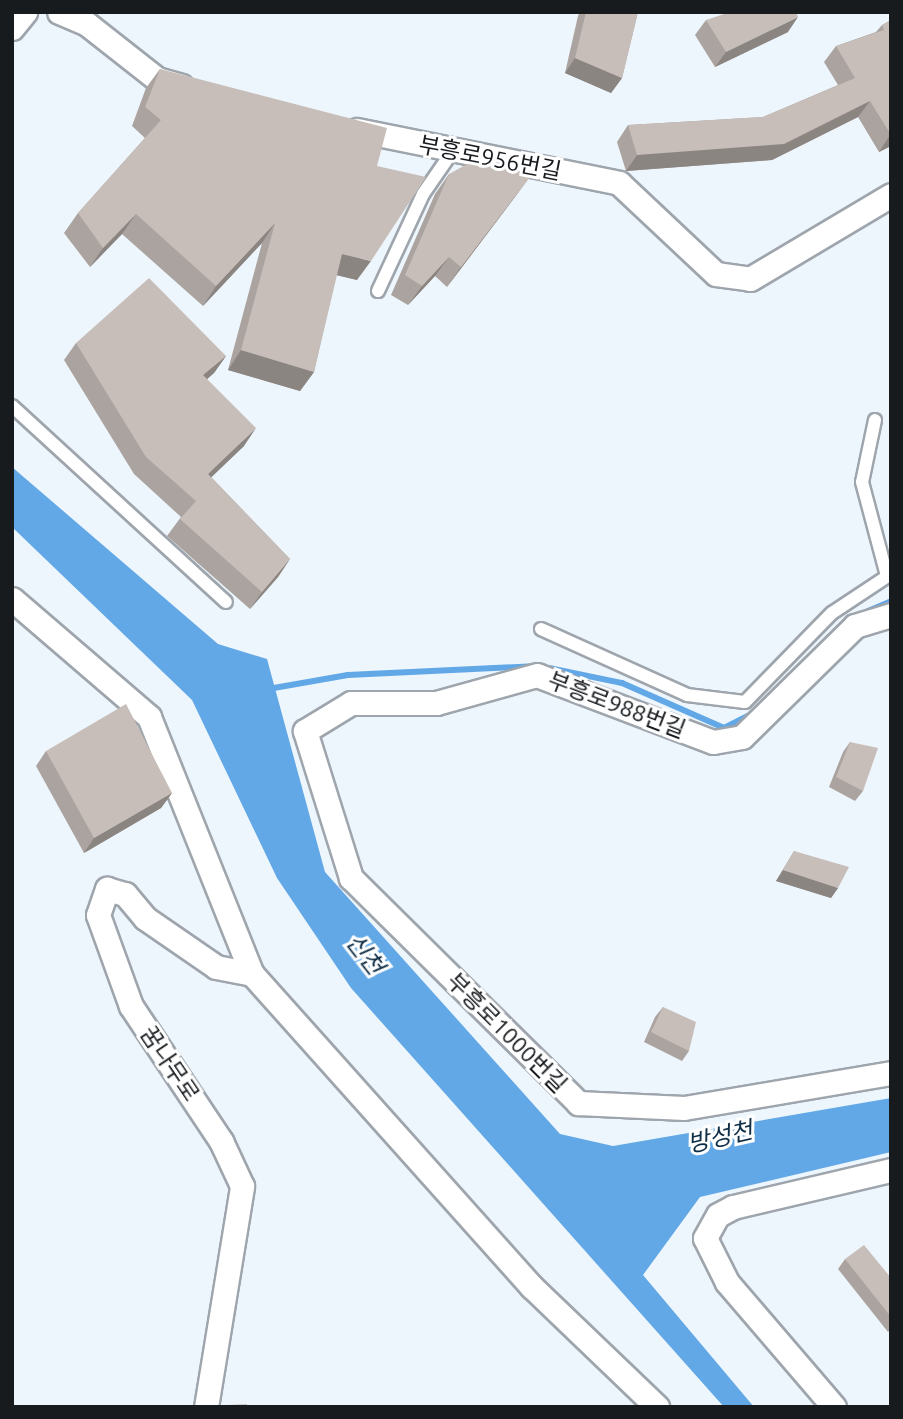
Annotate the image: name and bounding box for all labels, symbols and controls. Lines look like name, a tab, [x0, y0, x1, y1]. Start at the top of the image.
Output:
street label: 부흥로956번길	[416, 131, 564, 185]
street label: 부흥로988번길	[545, 666, 689, 744]
water label: 신천	[340, 928, 390, 980]
street label: 부흥로1000번길	[441, 967, 573, 1099]
street label: 꿈나무로	[135, 1021, 205, 1107]
water label: 방성천	[684, 1116, 756, 1158]

